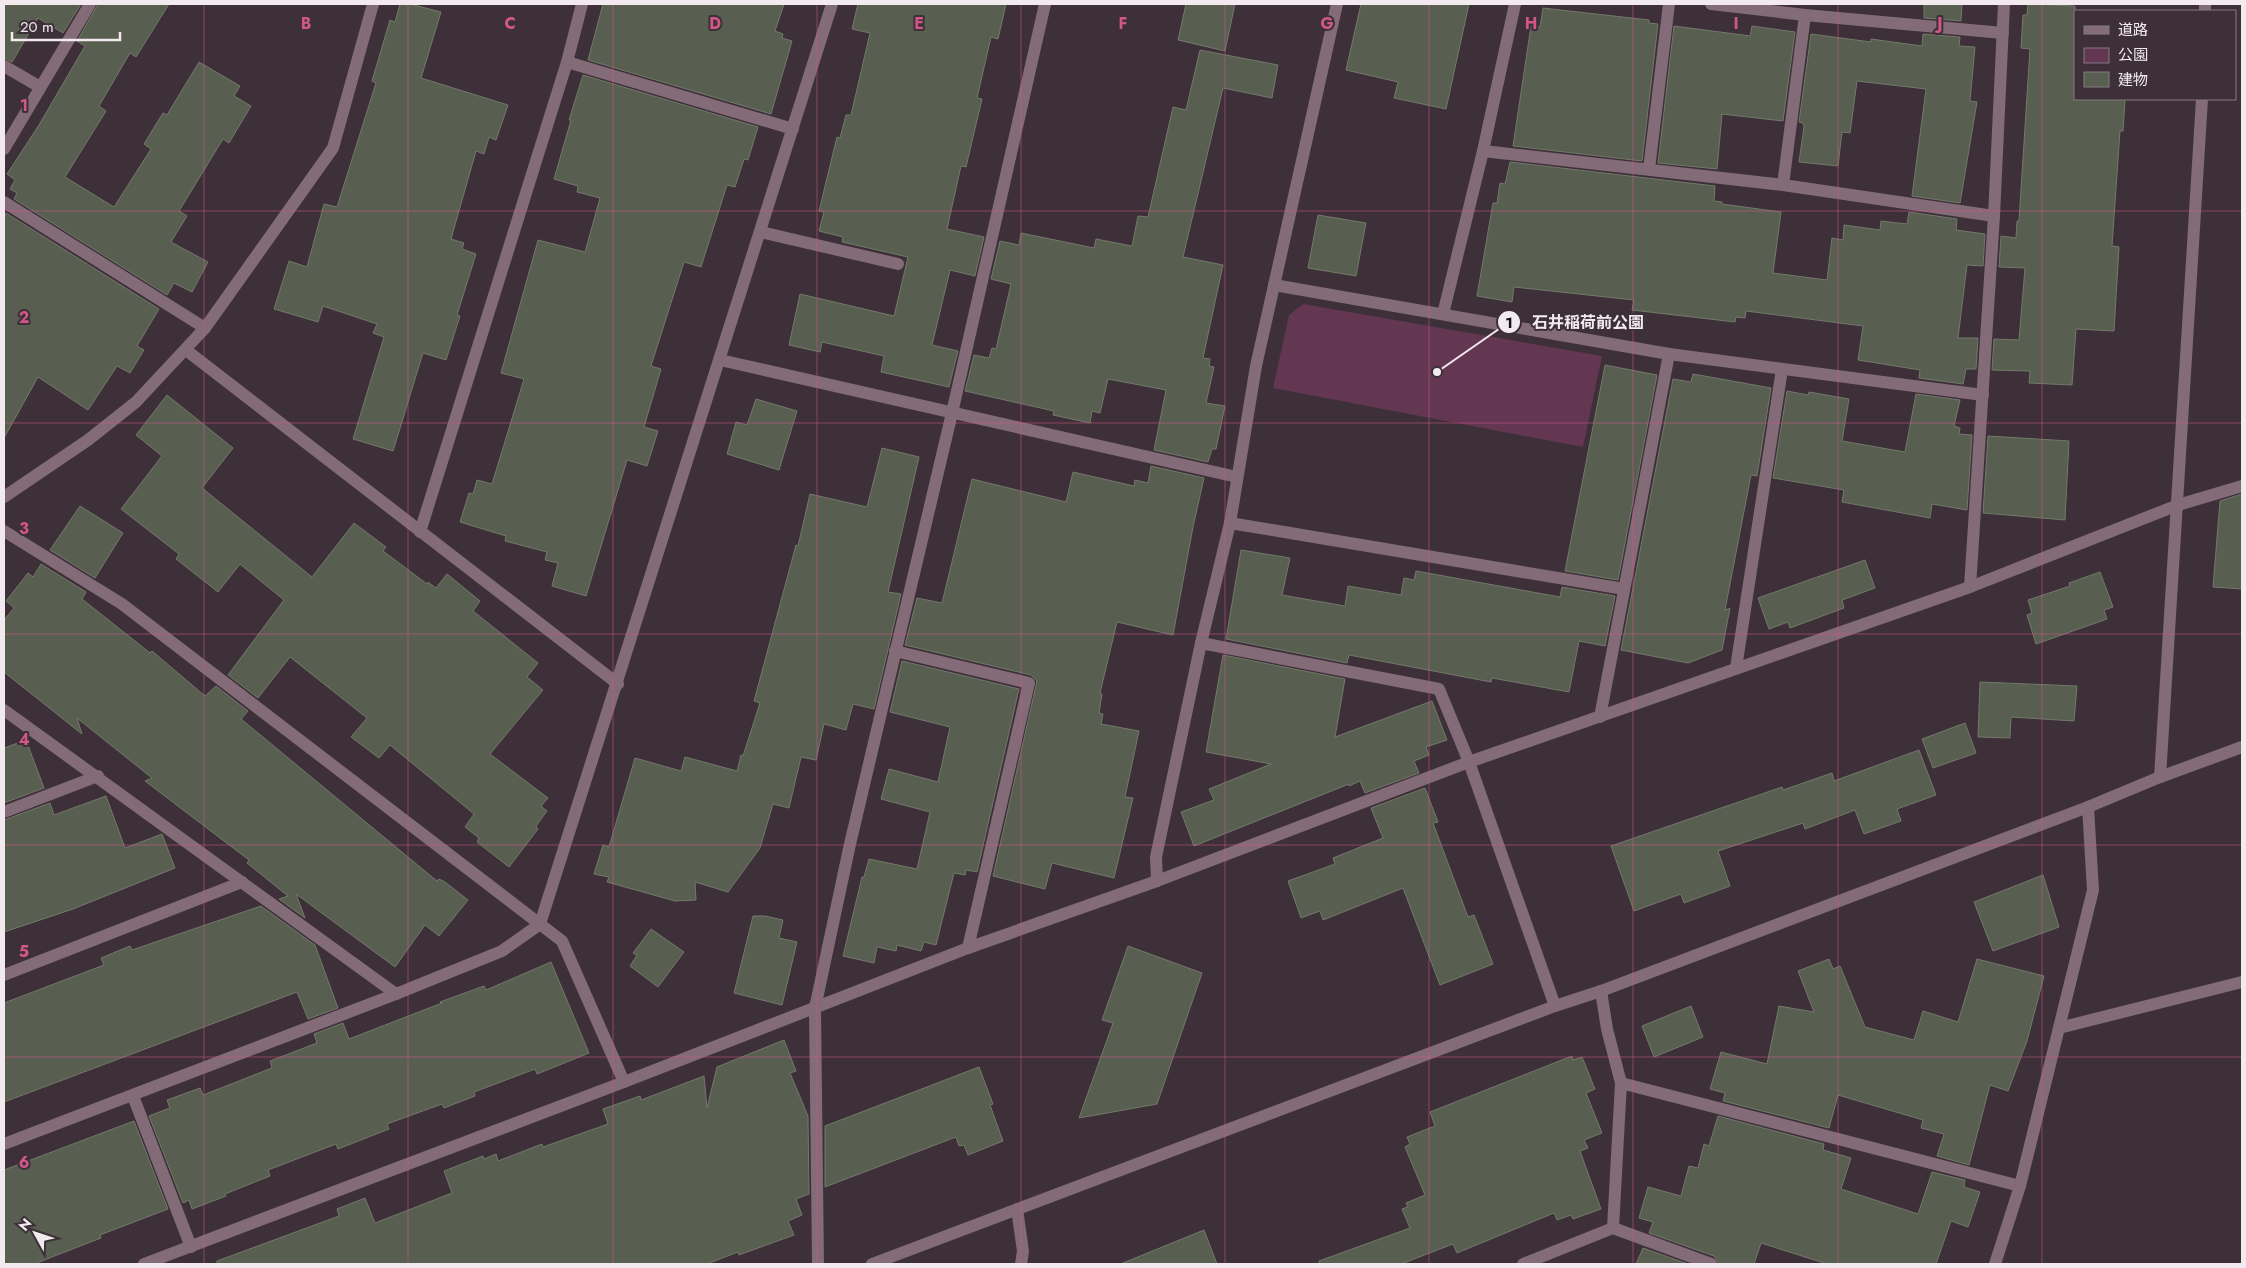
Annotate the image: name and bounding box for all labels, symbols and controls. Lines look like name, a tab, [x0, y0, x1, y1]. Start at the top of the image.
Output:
scale bar	[12, 10, 120, 42]
legend	[2074, 10, 2236, 100]
text: B	[301, 12, 311, 35]
text: C	[504, 12, 516, 35]
text: D	[709, 12, 721, 35]
text: E	[914, 12, 924, 35]
text: F	[1119, 12, 1127, 35]
text: G	[1320, 12, 1334, 35]
text: H	[1525, 12, 1537, 35]
text: I	[1733, 12, 1739, 35]
text: J	[1934, 12, 1943, 35]
text: 20 m	[20, 16, 54, 38]
text: 道路	[2118, 19, 2148, 41]
text: 公園	[2118, 44, 2148, 66]
text: 建物	[2118, 69, 2148, 91]
text: 1	[20, 94, 28, 117]
text: 2	[19, 306, 29, 329]
callout: 石井稲荷前公園	[1497, 307, 1654, 338]
text: 石井稲荷前公園	[1532, 311, 1644, 334]
text: 1	[1505, 312, 1513, 334]
text: 3	[19, 517, 29, 540]
text: 4	[18, 728, 30, 751]
text: 5	[19, 940, 29, 963]
text: 6	[19, 1151, 29, 1174]
north arrow	[10, 1208, 60, 1258]
text: N	[14, 1214, 36, 1235]

